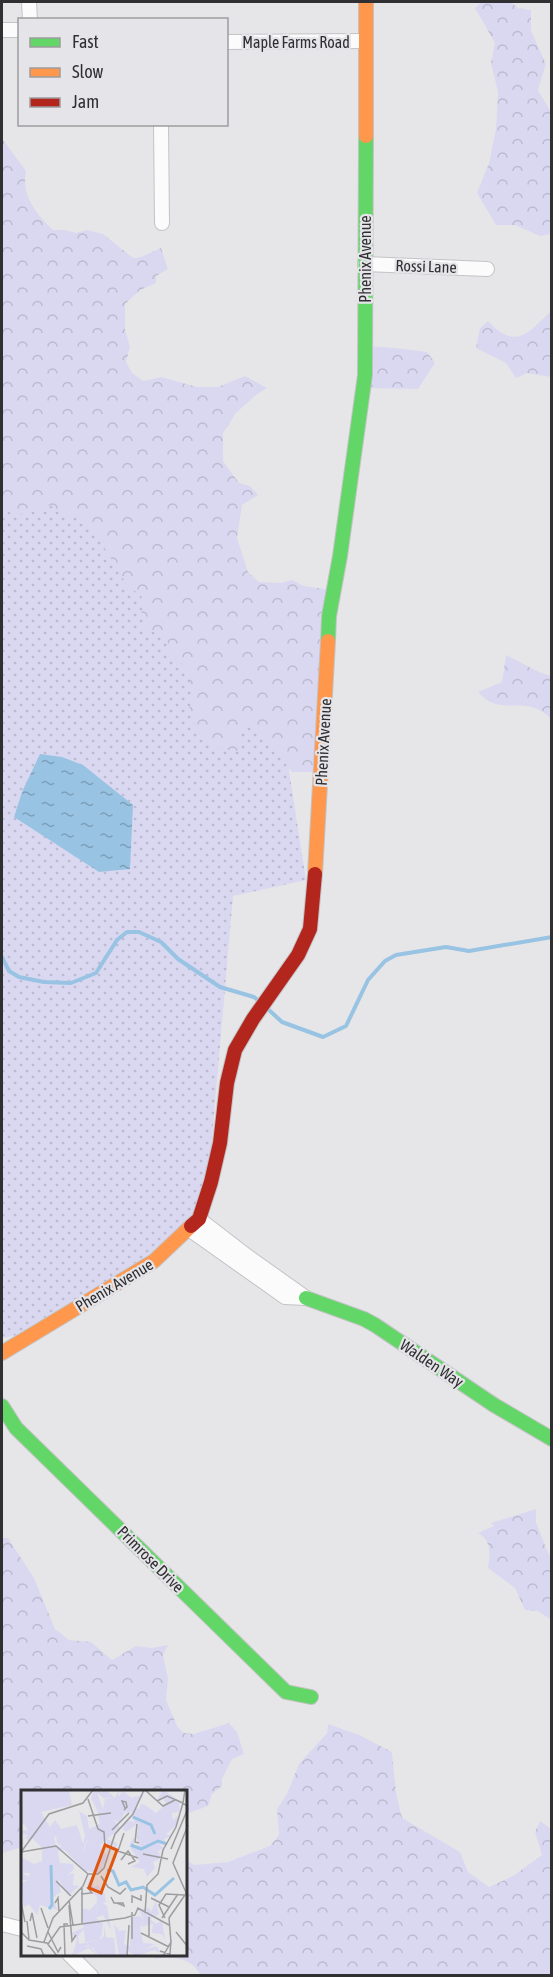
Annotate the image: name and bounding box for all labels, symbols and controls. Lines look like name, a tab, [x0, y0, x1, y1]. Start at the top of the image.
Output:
legend	[18, 18, 228, 126]
text: Fast	[72, 31, 99, 52]
street label: Maple Farms Road	[242, 33, 350, 52]
text: Slow	[72, 61, 103, 82]
text: Jam	[72, 91, 99, 112]
street label: Phenix Avenue	[356, 215, 374, 303]
street label: Rossi Lane	[395, 256, 457, 276]
street label: Phenix Avenue	[312, 698, 334, 786]
street label: Phenix Avenue	[72, 1255, 156, 1315]
street label: Walden Way	[396, 1335, 467, 1392]
street label: Primrose Drive	[114, 1522, 188, 1596]
inset map	[21, 1790, 188, 1956]

